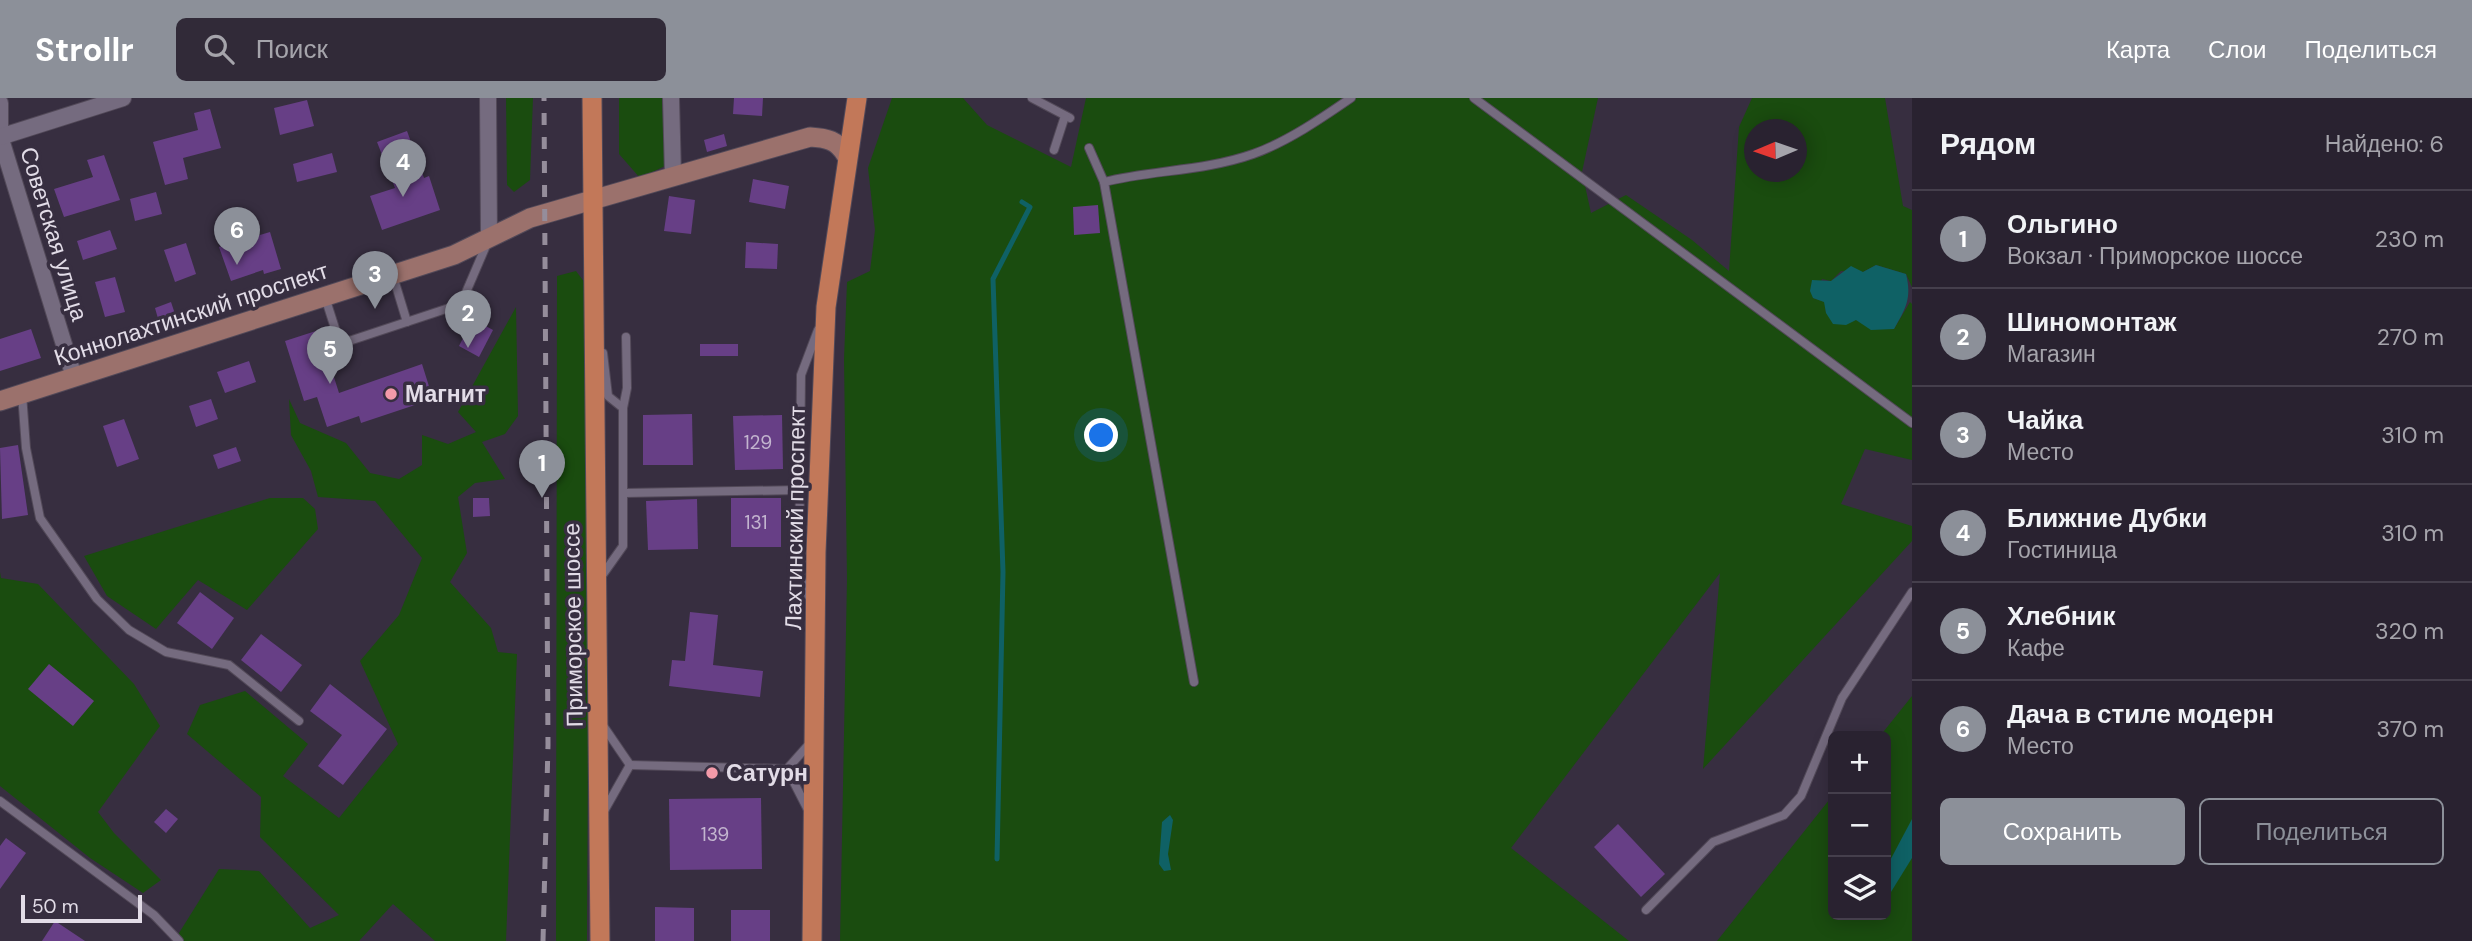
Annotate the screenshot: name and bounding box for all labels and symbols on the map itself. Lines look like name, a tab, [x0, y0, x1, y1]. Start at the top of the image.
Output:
north arrow	[1744, 119, 1807, 182]
pin: 4	[380, 139, 426, 197]
street label: Советская улица	[13, 143, 95, 325]
pin: 6	[214, 207, 260, 265]
pin: 3	[352, 251, 398, 309]
street label: Коннолахтинский проспект	[50, 255, 332, 373]
pin: 2	[445, 290, 491, 348]
pin: 5	[307, 326, 353, 384]
place label: Магнит	[405, 379, 486, 409]
marker: Магнит	[383, 386, 399, 402]
street label: Лахтинский проспект	[778, 405, 812, 630]
your location	[1084, 418, 1118, 452]
house number: 129	[744, 430, 772, 455]
pin: 1	[519, 440, 565, 498]
house number: 131	[745, 510, 767, 535]
street label: Приморское шоссе	[556, 523, 590, 727]
place label: Сатурн	[726, 758, 808, 788]
marker: Сатурн	[704, 765, 720, 781]
house number: 139	[701, 822, 729, 847]
scale bar	[21, 892, 142, 924]

